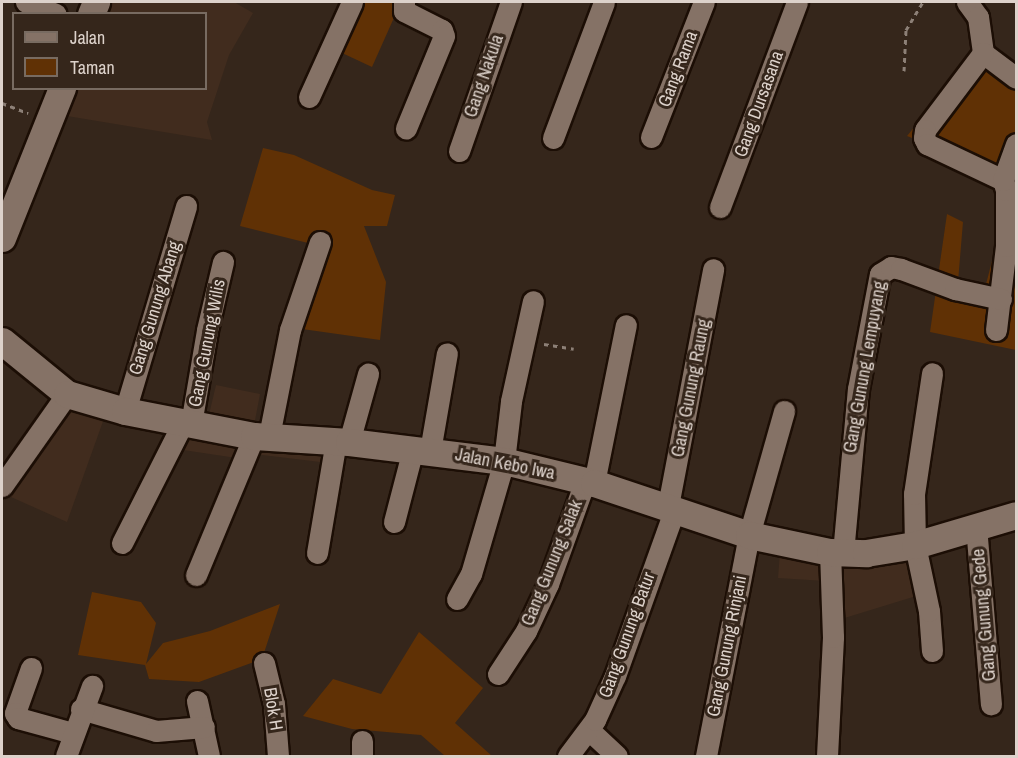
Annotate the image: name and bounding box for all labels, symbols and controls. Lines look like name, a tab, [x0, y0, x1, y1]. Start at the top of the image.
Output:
legend	[12, 12, 207, 90]
text: Jalan	[70, 25, 105, 50]
street label: Gang Rama	[654, 28, 702, 110]
street label: Gang Nakula	[460, 32, 508, 120]
street label: Gang Dursasana	[730, 48, 788, 160]
text: Taman	[70, 55, 115, 80]
street label: Gang Gunung Abang	[124, 238, 186, 378]
street label: Gang Gunung Wilis	[184, 277, 230, 409]
street label: Gang Gunung Lempuyang	[839, 279, 891, 455]
street label: Gang Gunung Raung	[667, 317, 715, 459]
street label: Jalan Kebo Iwa	[453, 444, 557, 484]
street label: Gang Gunung Salak	[517, 497, 587, 629]
street label: Gang Gunung Gede	[967, 548, 1001, 682]
street label: Gang Gunung Batur	[594, 569, 660, 701]
street label: Gang Gunung Rinjani	[703, 573, 751, 719]
street label: Blok H	[259, 686, 287, 732]

